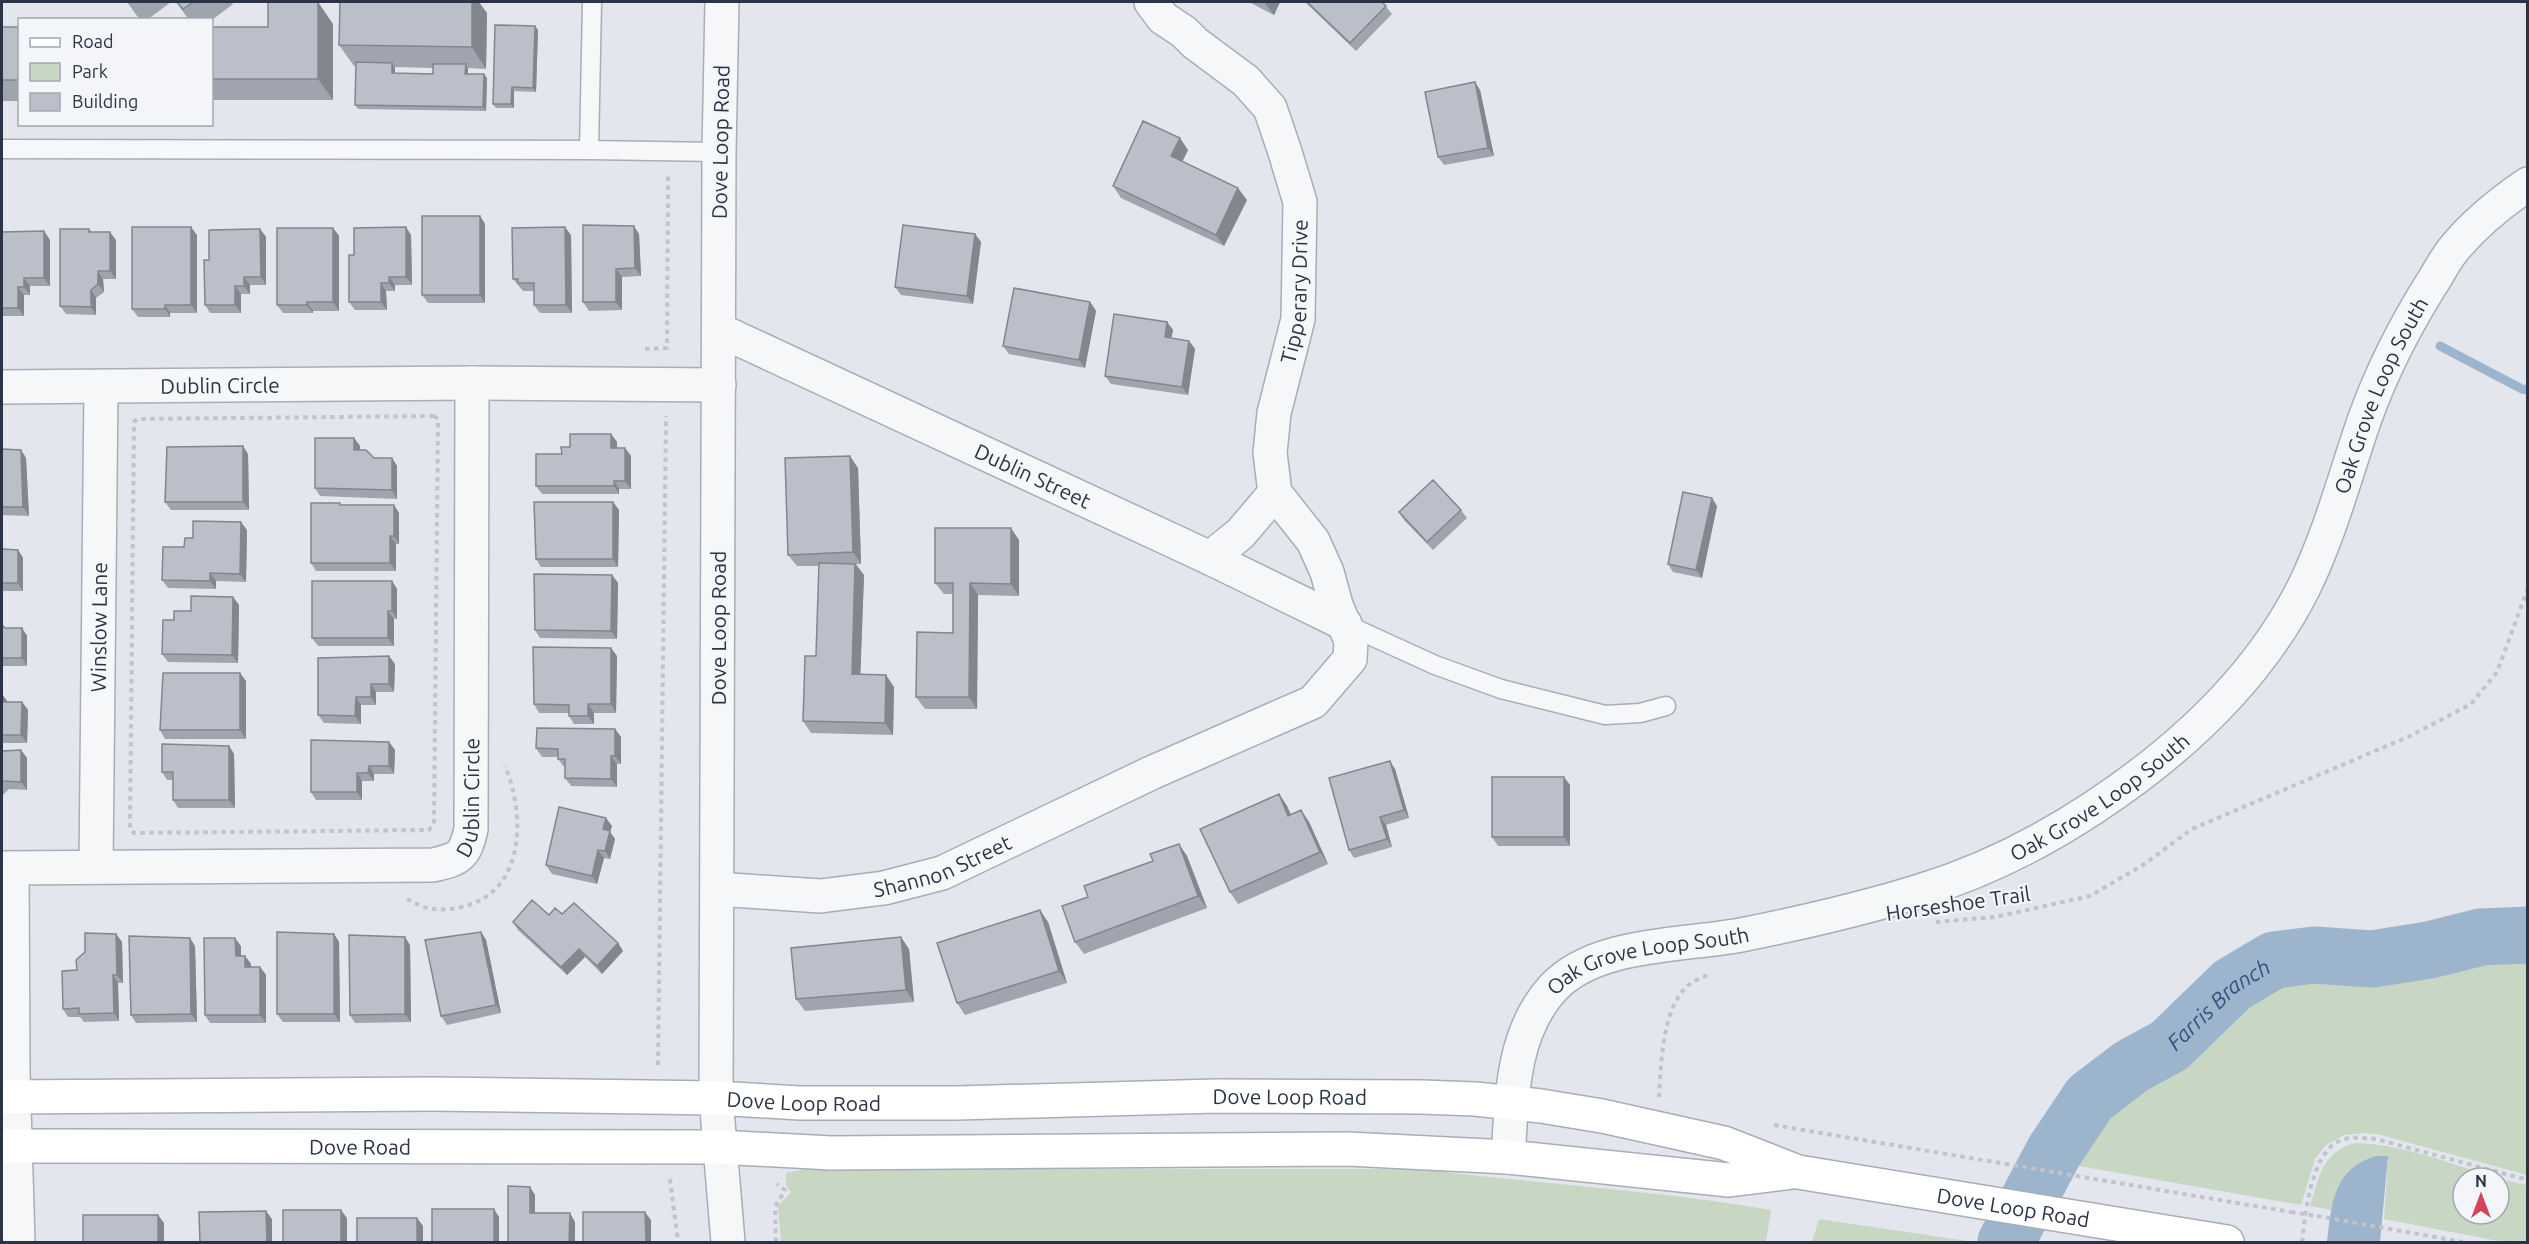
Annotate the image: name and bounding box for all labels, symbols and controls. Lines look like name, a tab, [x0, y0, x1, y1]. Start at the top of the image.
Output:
legend	[18, 18, 213, 126]
text: Road	[72, 31, 114, 51]
text: Park	[72, 61, 108, 81]
street label: Dove Loop Road	[707, 65, 733, 219]
text: Building	[72, 91, 138, 111]
street label: Tipperary Drive	[1275, 219, 1312, 366]
street label: Oak Grove Loop South	[2329, 293, 2433, 497]
street label: Dublin Circle	[160, 373, 280, 398]
street label: Dublin Street	[971, 438, 1095, 513]
street label: Dove Loop Road	[706, 551, 730, 705]
street label: Winslow Lane	[86, 562, 111, 692]
street label: Oak Grove Loop South	[2006, 728, 2194, 866]
street label: Dublin Circle	[450, 738, 483, 861]
street label: Shannon Street	[872, 830, 1015, 901]
street label: Horseshoe Trail	[1884, 881, 2032, 925]
street label: Oak Grove Loop South	[1541, 922, 1751, 999]
water label: Farris Branch	[2161, 953, 2274, 1054]
street label: Dove Loop Road	[1212, 1084, 1367, 1109]
street label: Dove Loop Road	[726, 1087, 881, 1115]
street label: Dove Road	[309, 1134, 411, 1159]
north arrow	[2451, 1166, 2511, 1226]
text: N	[2475, 1172, 2487, 1190]
street label: Dove Loop Road	[1935, 1183, 2091, 1231]

